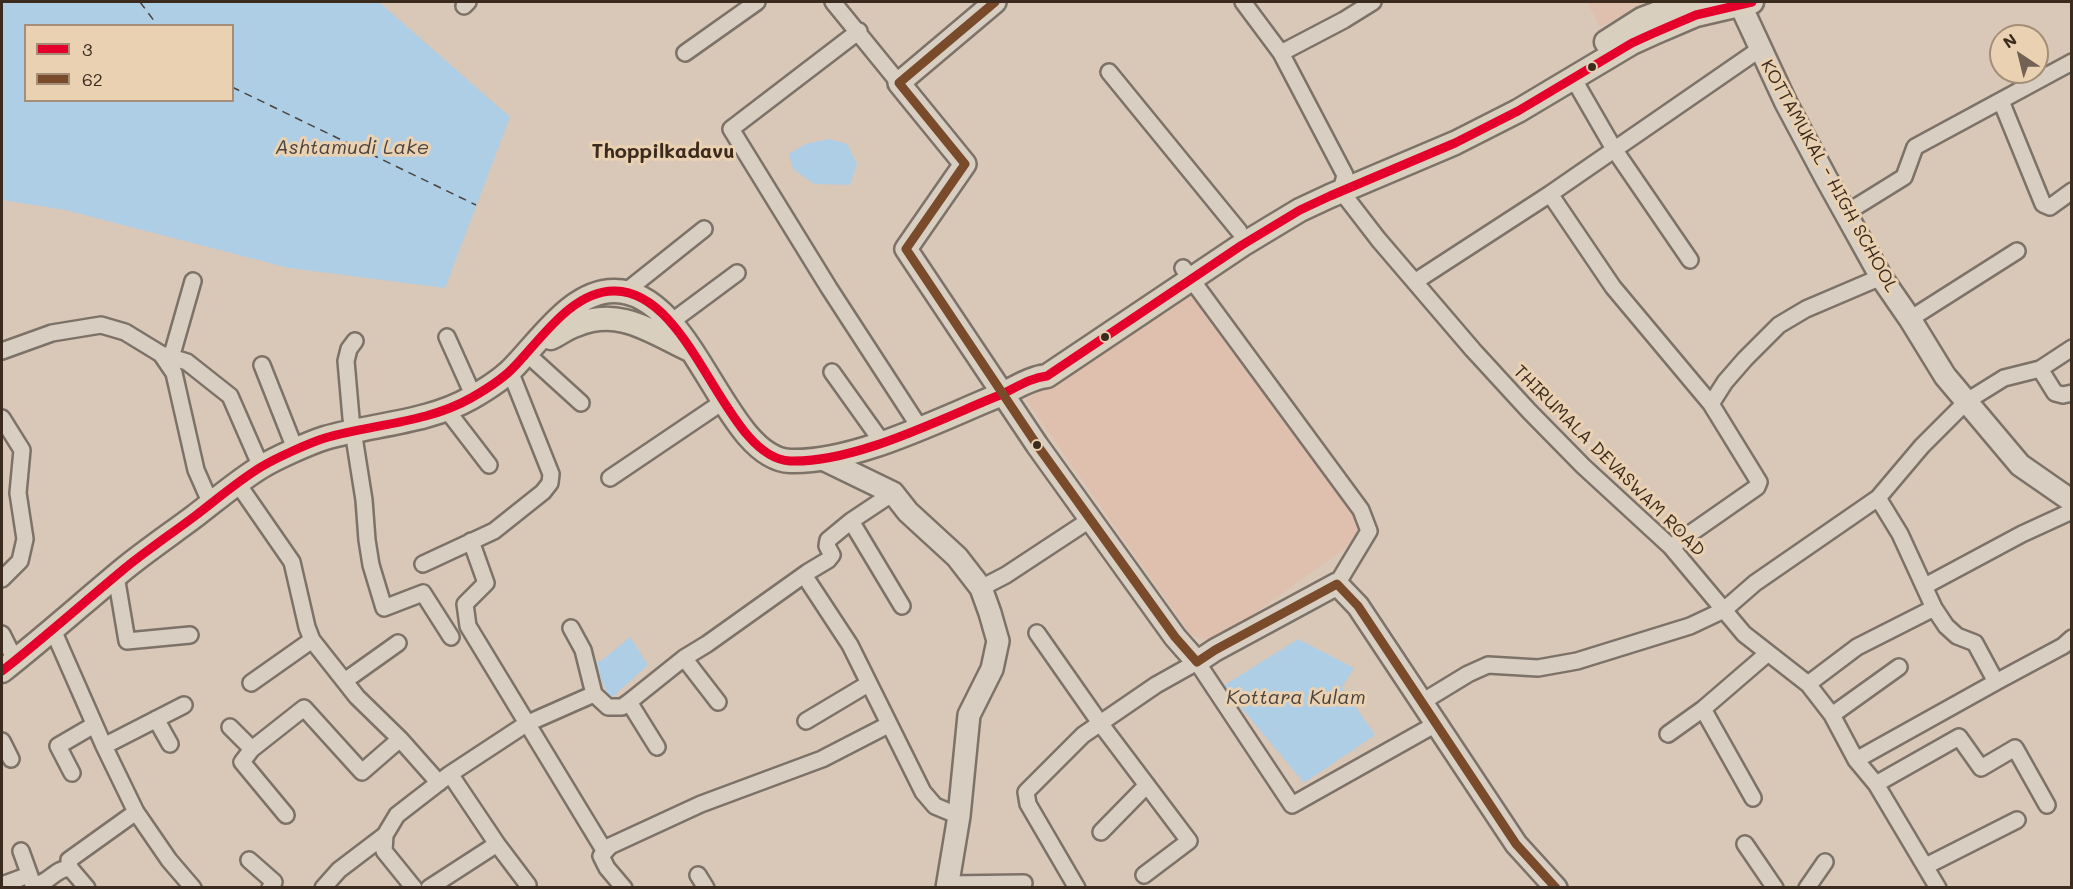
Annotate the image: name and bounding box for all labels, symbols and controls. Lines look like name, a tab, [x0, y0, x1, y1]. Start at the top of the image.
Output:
legend	[24, 24, 234, 102]
north arrow	[1989, 24, 2049, 84]
text: N	[1999, 28, 2021, 53]
text: 3	[82, 37, 93, 61]
street label: KOTTAMUKAL - HIGH SCHOOL	[1756, 56, 1902, 296]
unlabelled marker	[1586, 61, 1598, 73]
text: 62	[82, 67, 103, 91]
water label: Ashtamudi Lake	[275, 136, 429, 160]
district label: Thoppilkadavu	[591, 140, 735, 164]
unlabelled marker	[1099, 331, 1111, 343]
street label: THIRUMALA DEVASWAM ROAD	[1509, 361, 1709, 561]
unlabelled marker	[1031, 439, 1043, 451]
water label: Kottara Kulam	[1226, 686, 1366, 710]

